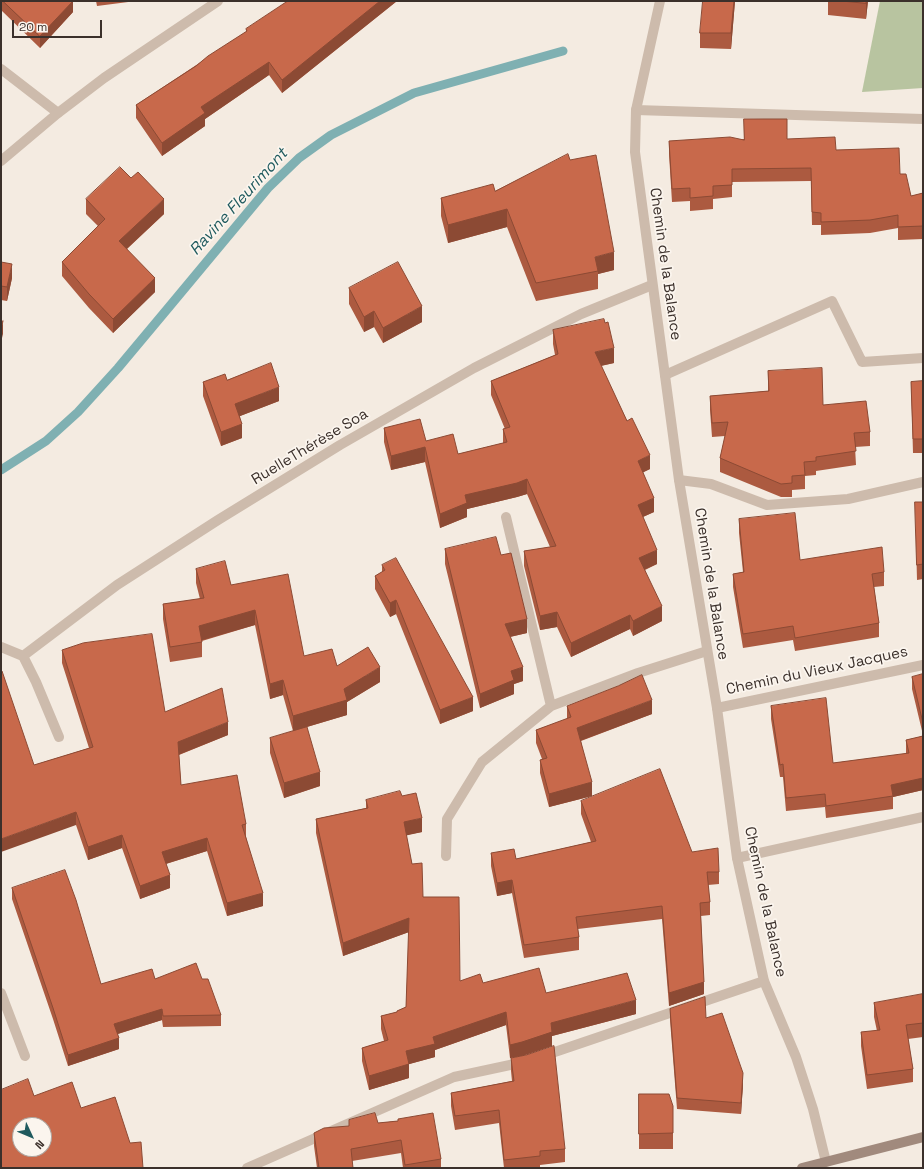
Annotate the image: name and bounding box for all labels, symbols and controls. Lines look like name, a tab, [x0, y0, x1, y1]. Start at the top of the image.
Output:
scale bar	[14, 12, 104, 38]
text: 20 m	[19, 19, 47, 35]
water label: Ravine Fleurimont	[186, 145, 292, 259]
street label: Chemin de la Balance	[645, 187, 685, 341]
street label: RuelleThérèse Soa	[249, 405, 371, 489]
street label: Chemin de la Balance	[690, 507, 732, 661]
street label: Chemin du Vieux Jacques	[724, 643, 910, 699]
street label: Chemin de la Balance	[740, 825, 790, 979]
north arrow	[12, 1117, 52, 1157]
text: N	[32, 1137, 48, 1152]

